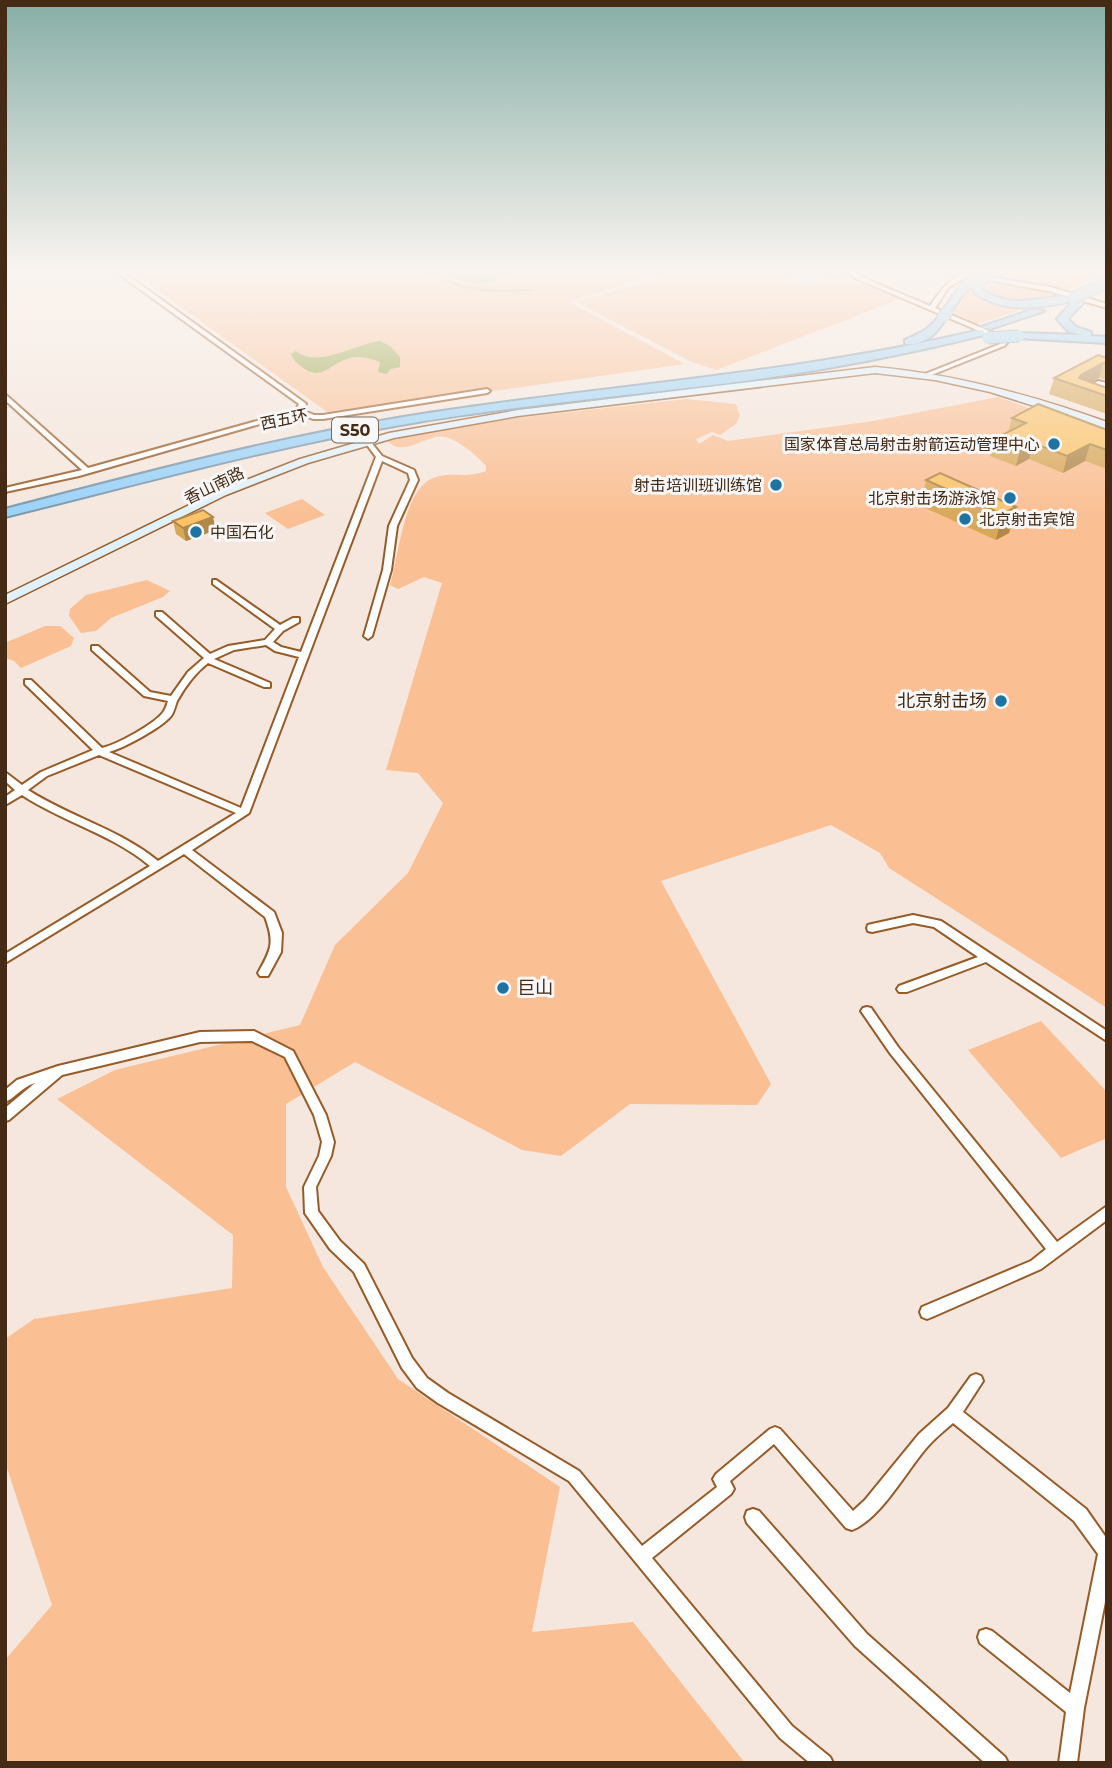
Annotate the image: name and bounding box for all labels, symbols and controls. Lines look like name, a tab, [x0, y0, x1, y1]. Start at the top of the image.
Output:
street label: 西五环	[259, 405, 310, 434]
road number: S50	[332, 418, 378, 442]
place label: 国家体育总局射击射箭运动管理中心	[784, 435, 1040, 454]
marker: 国家体育总局射击射箭运动管理中心	[1046, 436, 1062, 452]
street label: 香山南路	[181, 463, 247, 508]
place label: 射击培训班训练馆	[634, 476, 762, 495]
marker: 射击培训班训练馆	[768, 477, 784, 493]
place label: 北京射击场游泳馆	[868, 489, 996, 508]
marker: 北京射击场游泳馆	[1002, 490, 1018, 506]
place label: 北京射击宾馆	[979, 510, 1075, 529]
marker: 北京射击宾馆	[957, 511, 973, 527]
place label: 中国石化	[210, 523, 274, 542]
marker: 中国石化	[188, 524, 204, 540]
place label: 北京射击场	[897, 690, 987, 712]
marker: 北京射击场	[993, 693, 1009, 709]
place label: 巨山	[517, 977, 553, 999]
marker: 巨山	[495, 980, 511, 996]

